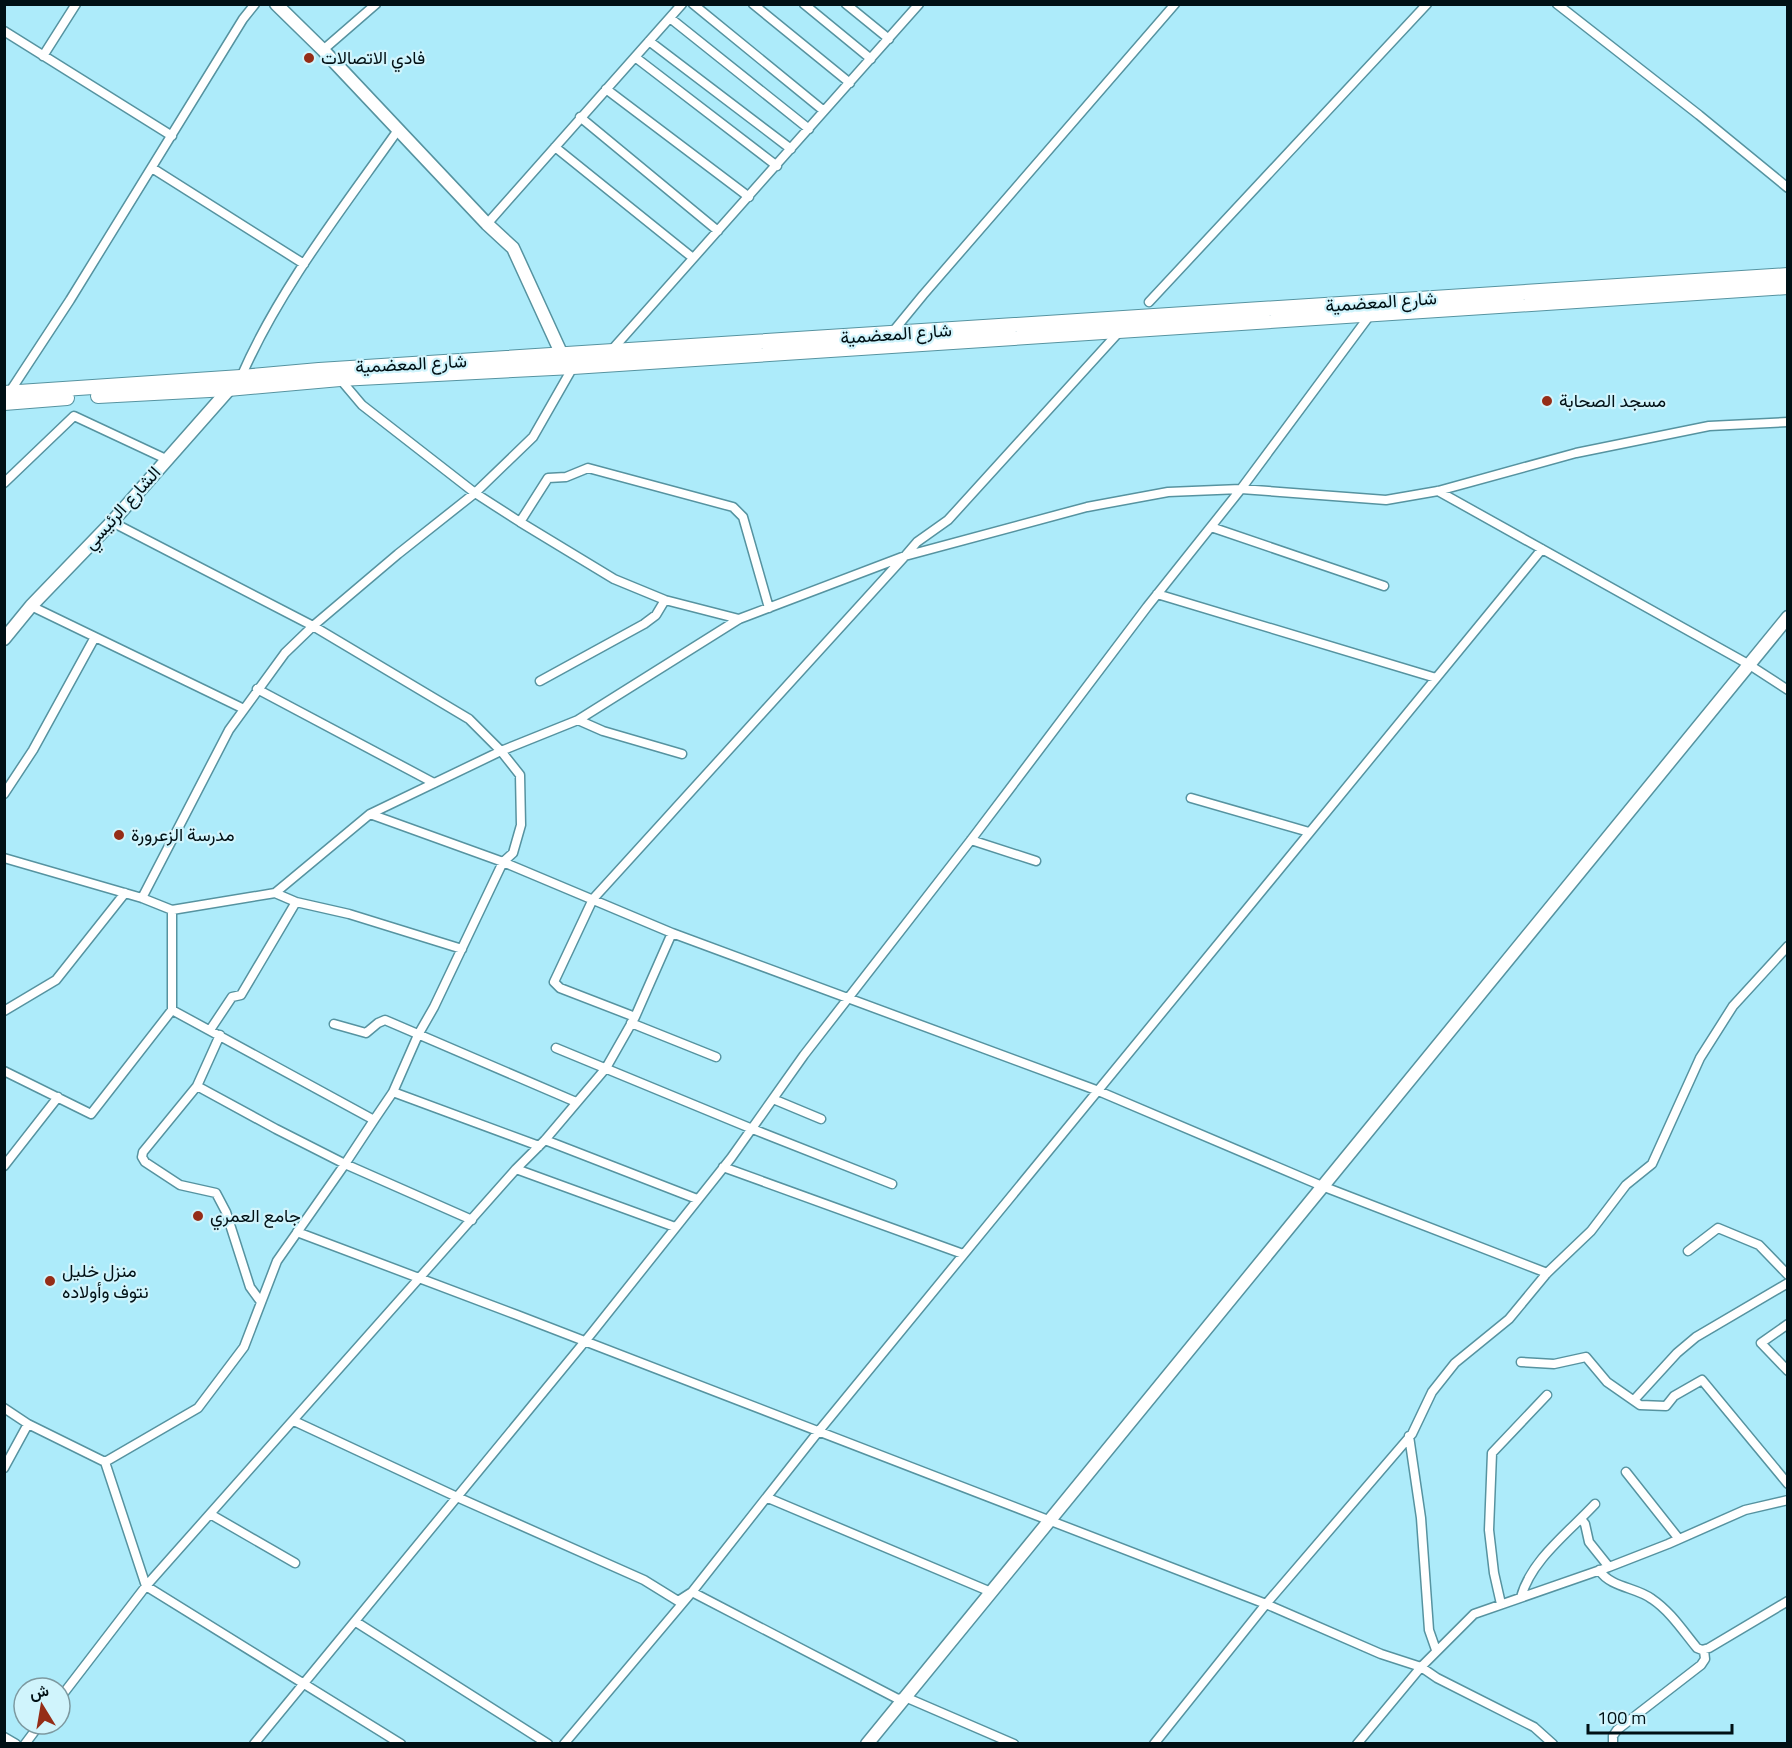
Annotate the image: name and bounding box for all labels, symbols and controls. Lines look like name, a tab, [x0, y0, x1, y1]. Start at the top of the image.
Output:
place label: فادي الاتصالات	[321, 44, 425, 73]
marker: فادي الاتصالات	[302, 51, 316, 65]
street label: شارع المعضمية	[1324, 284, 1438, 319]
street label: شارع المعضمية	[839, 316, 953, 351]
street label: شارع المعضمية	[354, 347, 468, 380]
place label: مسجد الصحابة	[1559, 387, 1666, 414]
marker: مسجد الصحابة	[1540, 394, 1554, 408]
street label: الشارع الرئيسي	[77, 460, 168, 557]
place label: مدرسة الزعرورة	[131, 821, 235, 848]
marker: مدرسة الزعرورة	[112, 828, 126, 842]
place label: جامع العمري	[210, 1202, 301, 1231]
marker: جامع العمري	[191, 1209, 205, 1223]
place label: منزل خليل نتوف وأولاده	[62, 1257, 149, 1305]
marker: منزل خليل نتوف وأولاده	[43, 1274, 57, 1288]
north arrow	[12, 1676, 72, 1736]
text: ش	[27, 1678, 51, 1705]
scale bar	[1588, 1697, 1732, 1735]
text: 100 m	[1597, 1704, 1646, 1731]

